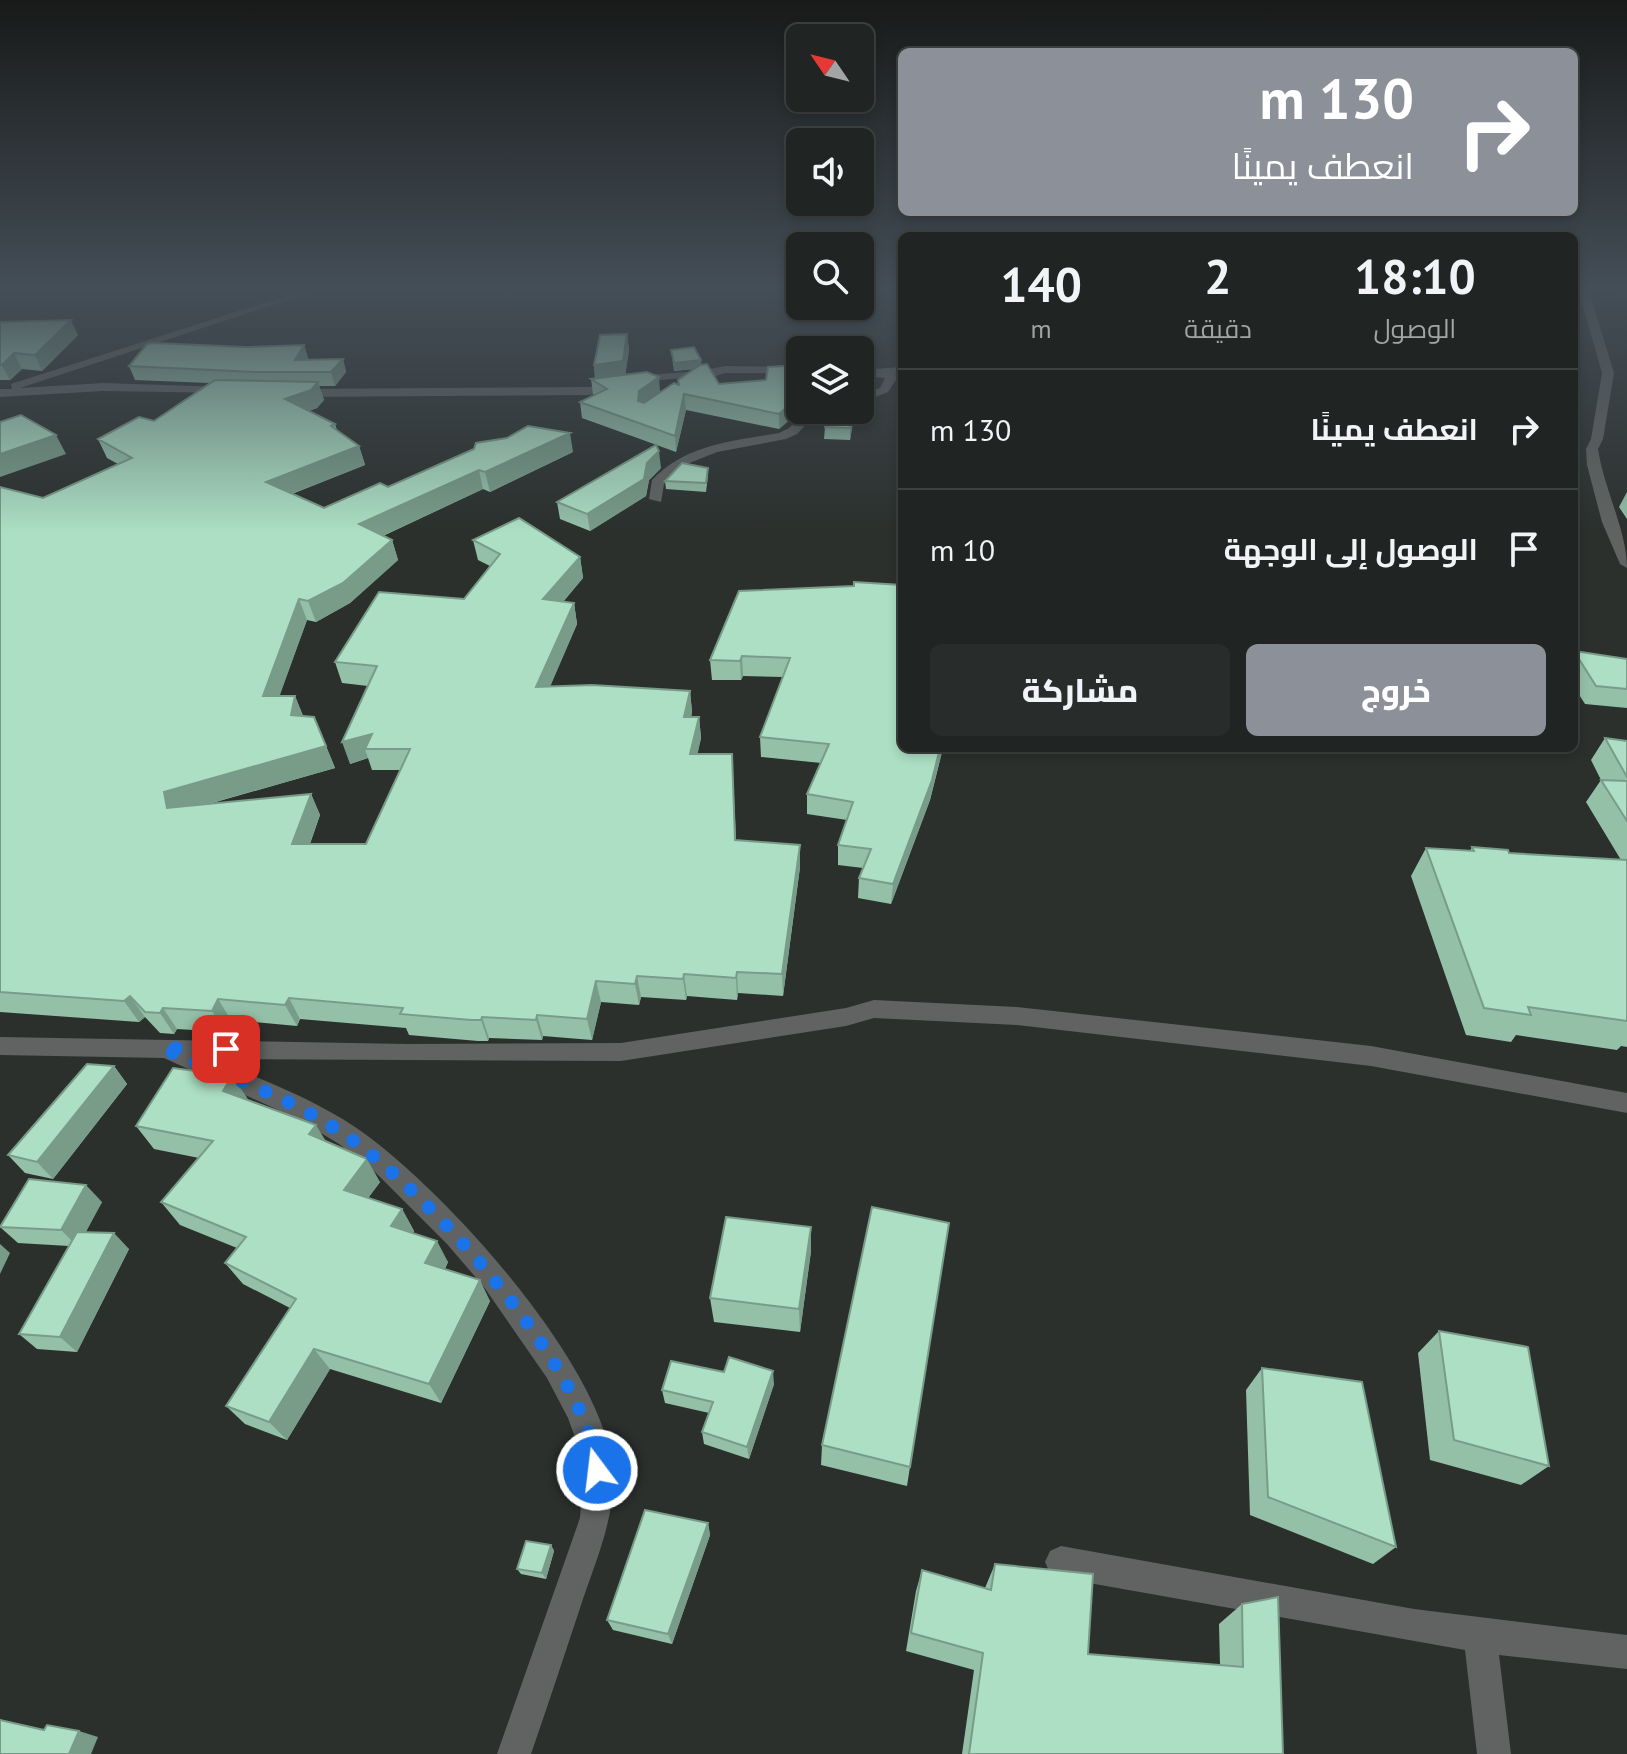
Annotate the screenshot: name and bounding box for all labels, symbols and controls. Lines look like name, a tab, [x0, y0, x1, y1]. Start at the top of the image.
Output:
north arrow	[786, 24, 874, 112]
map controls	[786, 24, 874, 424]
text: 130 m	[1259, 62, 1414, 134]
icon: right	[1442, 80, 1546, 184]
button: sound	[786, 128, 874, 216]
text: انعطف يمينًا	[1232, 142, 1414, 189]
button: search	[786, 232, 874, 320]
text: 2	[1204, 245, 1232, 307]
text: 18:10	[1354, 245, 1476, 307]
text: 140	[1000, 253, 1082, 315]
text: m	[1031, 312, 1052, 345]
text: دقيقة	[1184, 312, 1252, 345]
text: الوصول	[1373, 312, 1456, 345]
button: layers	[786, 336, 874, 424]
icon: right	[1502, 407, 1546, 451]
text: انعطف يمينًا	[1310, 409, 1478, 448]
text: 130 m	[930, 410, 1011, 449]
icon: arrive	[1502, 527, 1546, 571]
text: الوصول إلى الوجهة	[1224, 529, 1478, 568]
text: 10 m	[930, 530, 995, 569]
button: مشاركة	[930, 644, 1230, 736]
button: خروج	[1246, 644, 1546, 736]
pin	[192, 1015, 260, 1083]
icon: arrive	[204, 1027, 248, 1071]
position arrow	[555, 1428, 639, 1512]

